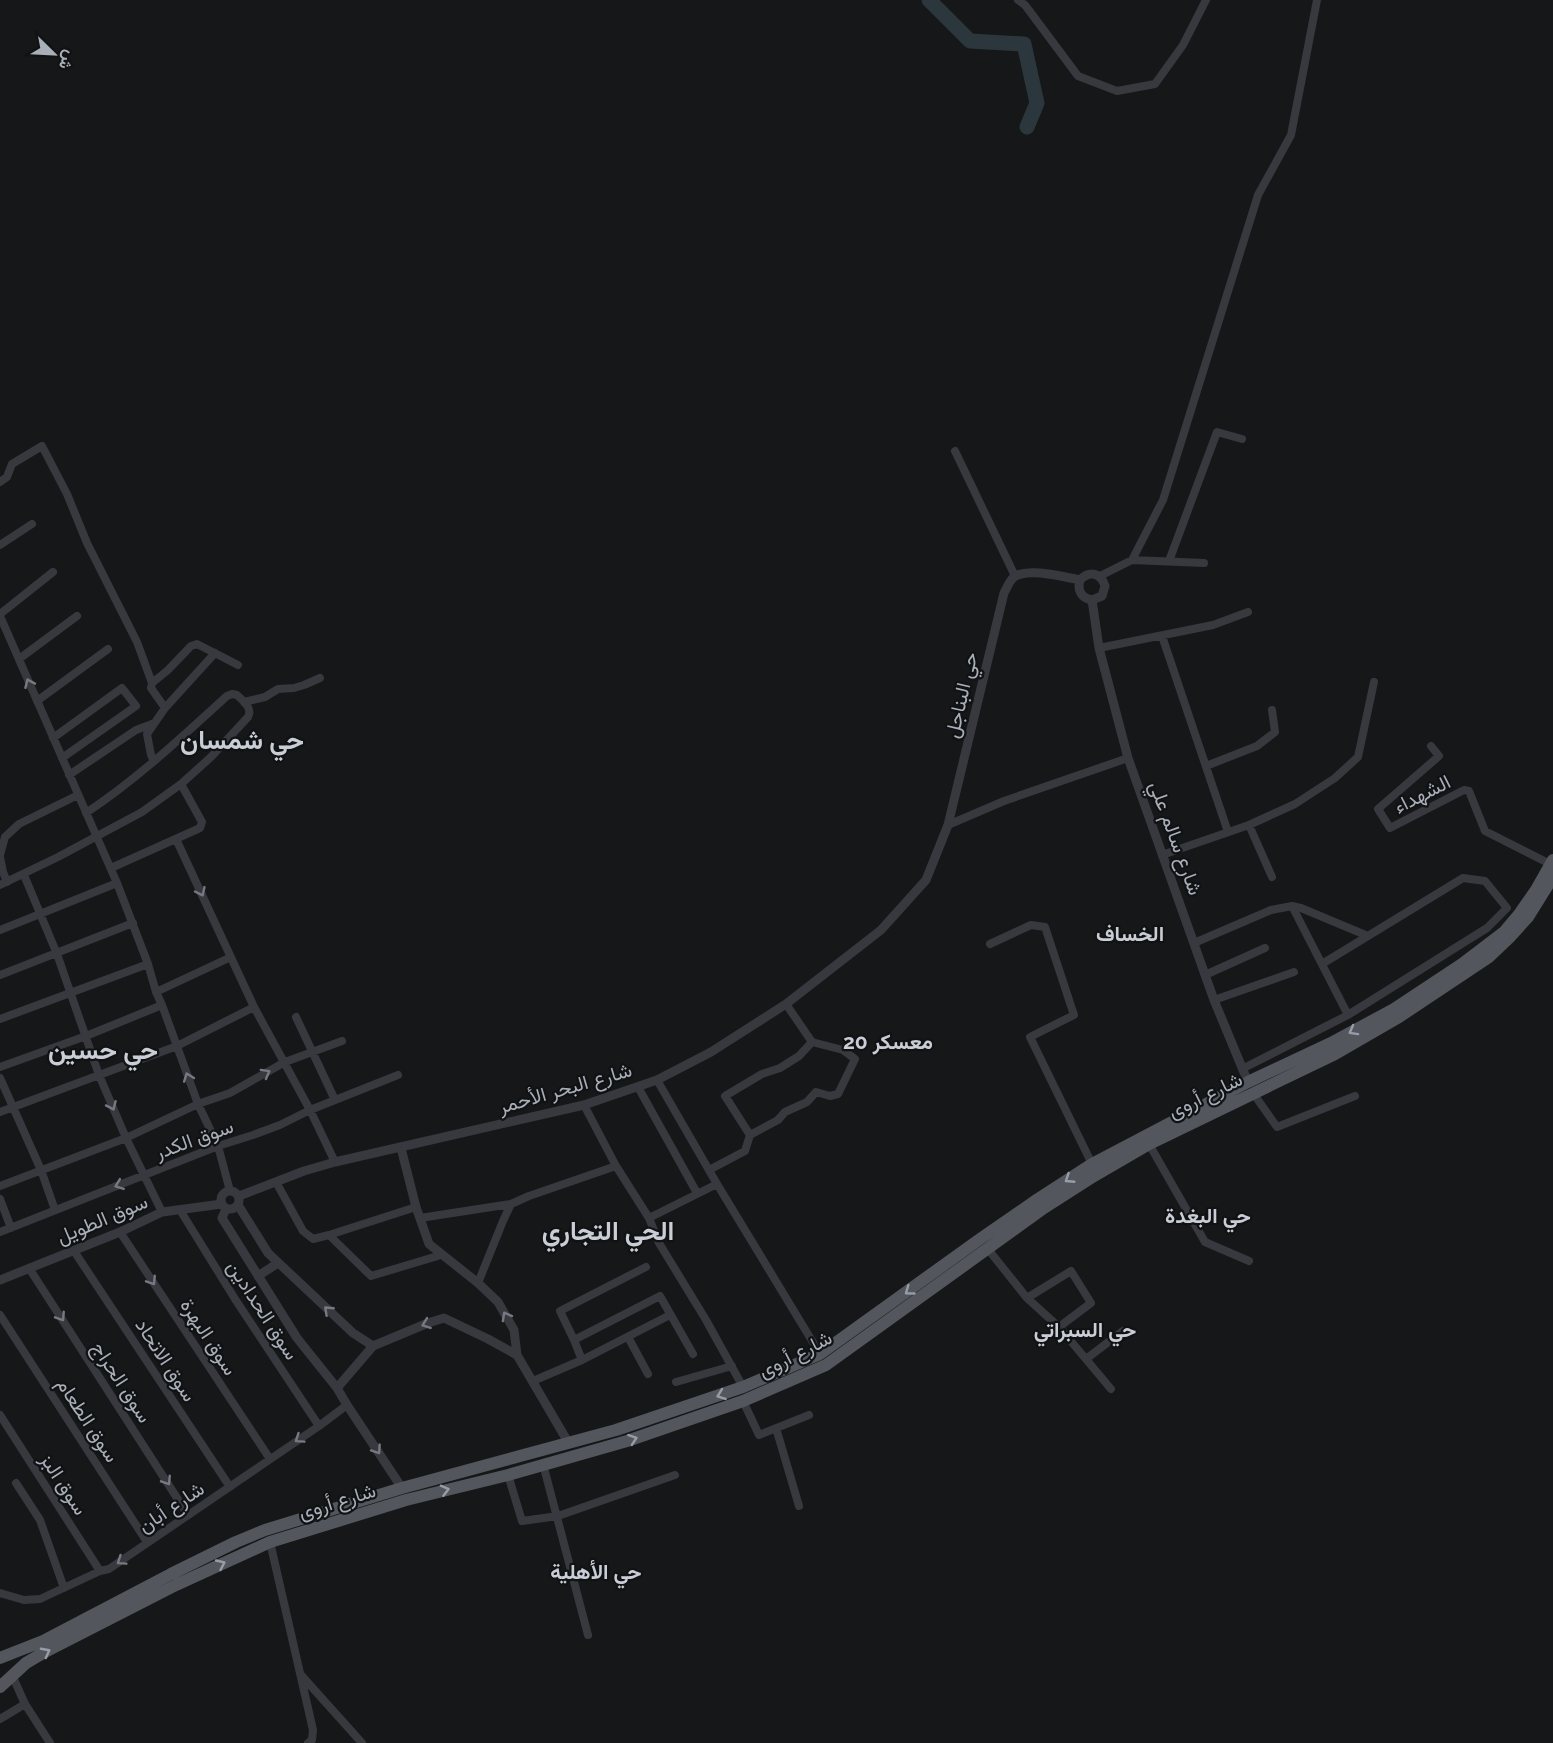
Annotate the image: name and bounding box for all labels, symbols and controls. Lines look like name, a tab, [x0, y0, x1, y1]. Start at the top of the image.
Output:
north arrow	[24, 24, 84, 84]
text: ش	[55, 47, 80, 73]
street label: حي البناجل	[939, 650, 987, 741]
one-way arrow	[24, 678, 36, 689]
district label: حي شمسان	[180, 725, 304, 762]
street label: الشهداء	[1390, 770, 1455, 819]
street label: شارع سالم علي	[1140, 778, 1208, 900]
one-way arrow	[193, 885, 205, 896]
district label: الخساف	[1096, 921, 1164, 946]
one-way arrow	[1349, 1024, 1359, 1035]
district label: معسكر 20	[843, 1029, 933, 1055]
district label: حي حسين	[48, 1035, 158, 1072]
street label: شارع البحر الأحمر	[495, 1057, 635, 1121]
street label: شارع أروى	[1164, 1067, 1247, 1125]
one-way arrow	[260, 1069, 270, 1080]
one-way arrow	[183, 1072, 196, 1083]
one-way arrow	[105, 1099, 117, 1110]
street label: سوق الكدر	[151, 1114, 237, 1166]
one-way arrow	[1064, 1172, 1075, 1183]
one-way arrow	[114, 1178, 125, 1190]
street label: سوق الطويل	[53, 1189, 152, 1250]
district label: حي البغدة	[1165, 1203, 1251, 1233]
district label: الحي التجاري	[542, 1216, 674, 1253]
street label: سوق الحدادين	[221, 1256, 304, 1365]
one-way arrow	[145, 1275, 157, 1285]
one-way arrow	[904, 1283, 915, 1294]
street label: سوق البهرة	[175, 1294, 243, 1380]
one-way arrow	[324, 1306, 335, 1317]
one-way arrow	[53, 1311, 65, 1321]
one-way arrow	[502, 1312, 513, 1322]
street label: سوق الاتحاد	[129, 1314, 202, 1407]
one-way arrow	[422, 1317, 433, 1329]
district label: حي السبراتي	[1034, 1317, 1136, 1347]
street label: شارع أروى	[754, 1325, 837, 1385]
street label: سوق الحراج	[85, 1337, 157, 1428]
street label: سوق الطعام	[51, 1373, 124, 1467]
one-way arrow	[716, 1387, 727, 1400]
one-way arrow	[295, 1432, 306, 1443]
one-way arrow	[627, 1434, 638, 1446]
one-way arrow	[370, 1443, 381, 1454]
street label: سوق البز	[34, 1448, 93, 1520]
one-way arrow	[159, 1475, 171, 1485]
street label: شارع أبان	[133, 1476, 210, 1539]
street label: شارع أروى	[295, 1478, 379, 1526]
one-way arrow	[440, 1485, 450, 1498]
one-way arrow	[116, 1554, 127, 1565]
district label: حي الأهلية	[550, 1559, 642, 1589]
one-way arrow	[214, 1560, 225, 1572]
one-way arrow	[40, 1648, 51, 1659]

